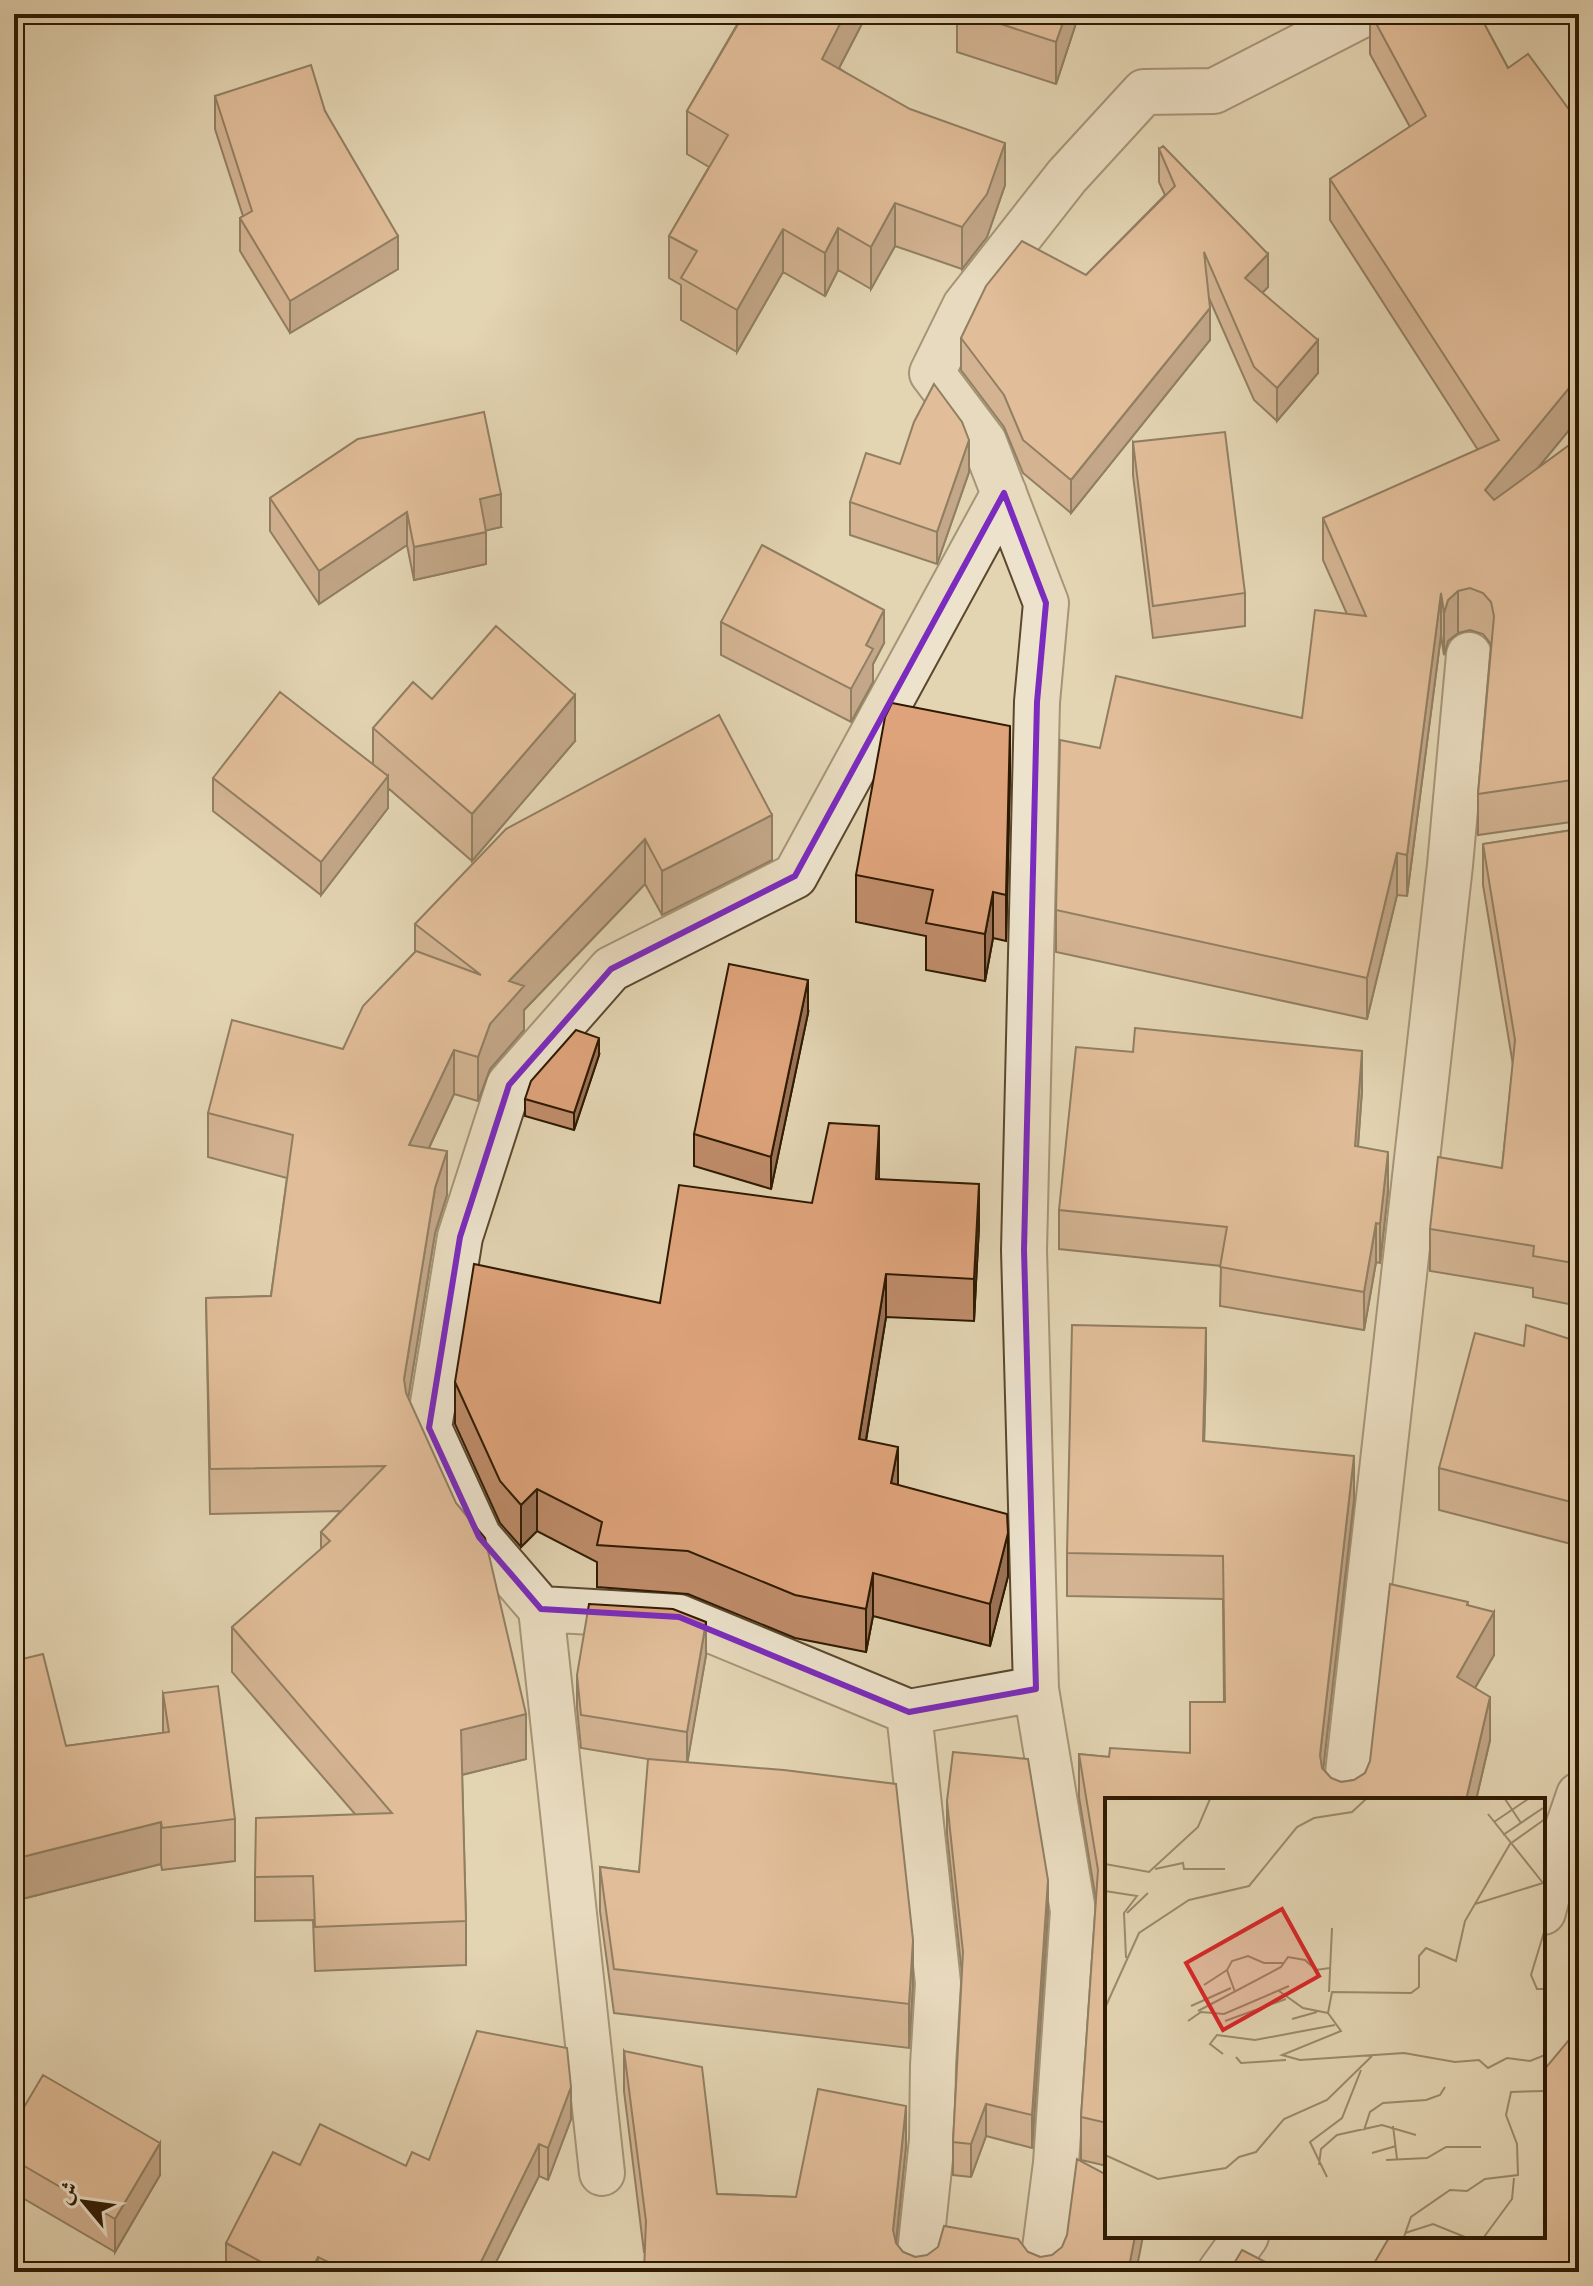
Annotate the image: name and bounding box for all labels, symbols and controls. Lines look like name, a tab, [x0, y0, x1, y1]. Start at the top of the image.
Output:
inset map	[1105, 1798, 1545, 2238]
north arrow	[44, 2162, 124, 2242]
text: ش	[50, 2176, 88, 2211]

